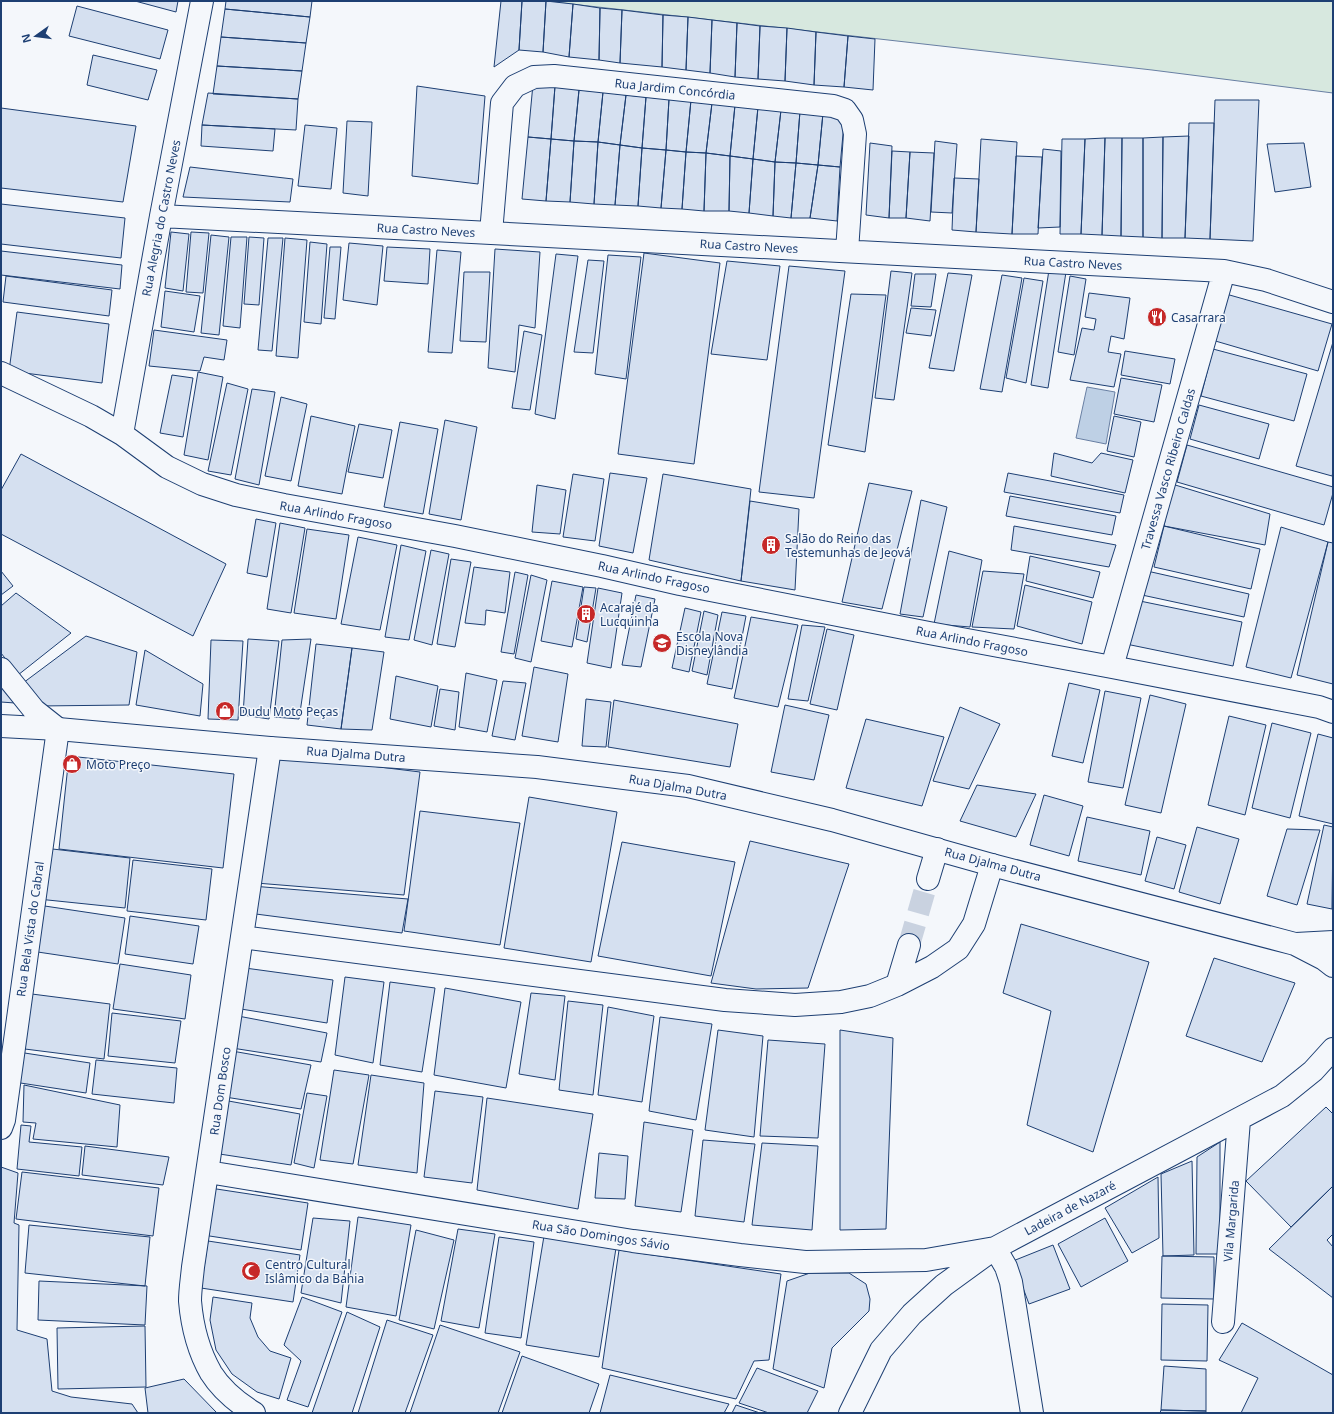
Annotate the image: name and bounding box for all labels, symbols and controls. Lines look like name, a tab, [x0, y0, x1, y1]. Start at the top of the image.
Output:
north arrow	[16, 16, 56, 56]
text: N	[17, 32, 34, 45]
street label: Rua Jardim Concórdia	[614, 74, 736, 104]
street label: Rua Alegria do Castro Neves	[137, 138, 185, 298]
street label: Rua Castro Neves	[376, 219, 476, 241]
street label: Rua Castro Neves	[699, 235, 799, 257]
street label: Rua Castro Neves	[1023, 252, 1123, 274]
restaurant icon: Casarrara	[1146, 306, 1168, 328]
place label: Casarrara	[1171, 309, 1226, 326]
street label: Travessa Vasco Ribeiro Caldas	[1137, 386, 1199, 552]
street label: Rua Arlindo Fragoso	[278, 497, 394, 533]
place label: Salão do Reino das Testemunhas de Jeová	[785, 530, 911, 561]
building icon: Salão do Reino das Testemunhas de Jeová	[760, 534, 782, 556]
street label: Rua Arlindo Fragoso	[596, 557, 712, 597]
place label: Acarajé da Lucquinha	[600, 599, 659, 630]
building icon: Acarajé da Lucquinha	[575, 603, 597, 625]
street label: Rua Arlindo Fragoso	[914, 622, 1030, 660]
place label: Escola Nova Disneylândia	[676, 628, 748, 659]
school or university icon: Escola Nova Disneylândia	[651, 632, 673, 654]
shop icon: Dudu Moto Peças	[214, 700, 236, 722]
place label: Dudu Moto Peças	[239, 703, 338, 720]
street label: Rua Djalma Dutra	[306, 742, 406, 766]
shop icon: Moto Preço	[61, 753, 83, 775]
place label: Moto Preço	[86, 756, 151, 773]
street label: Rua Djalma Dutra	[628, 770, 728, 804]
street label: Rua Djalma Dutra	[943, 843, 1043, 885]
street label: Rua Bela Vista do Cabral	[12, 860, 48, 998]
street label: Rua Dom Bosco	[205, 1046, 235, 1136]
street label: Ladeira de Nazaré	[1021, 1176, 1119, 1239]
street label: Vila Margarida	[1219, 1179, 1243, 1263]
street label: Rua São Domingos Sávio	[531, 1216, 671, 1254]
place label: Centro Cultural Islâmico da Bahia	[265, 1256, 364, 1287]
mosque icon: Centro Cultural Islâmico da Bahia	[240, 1260, 262, 1282]

